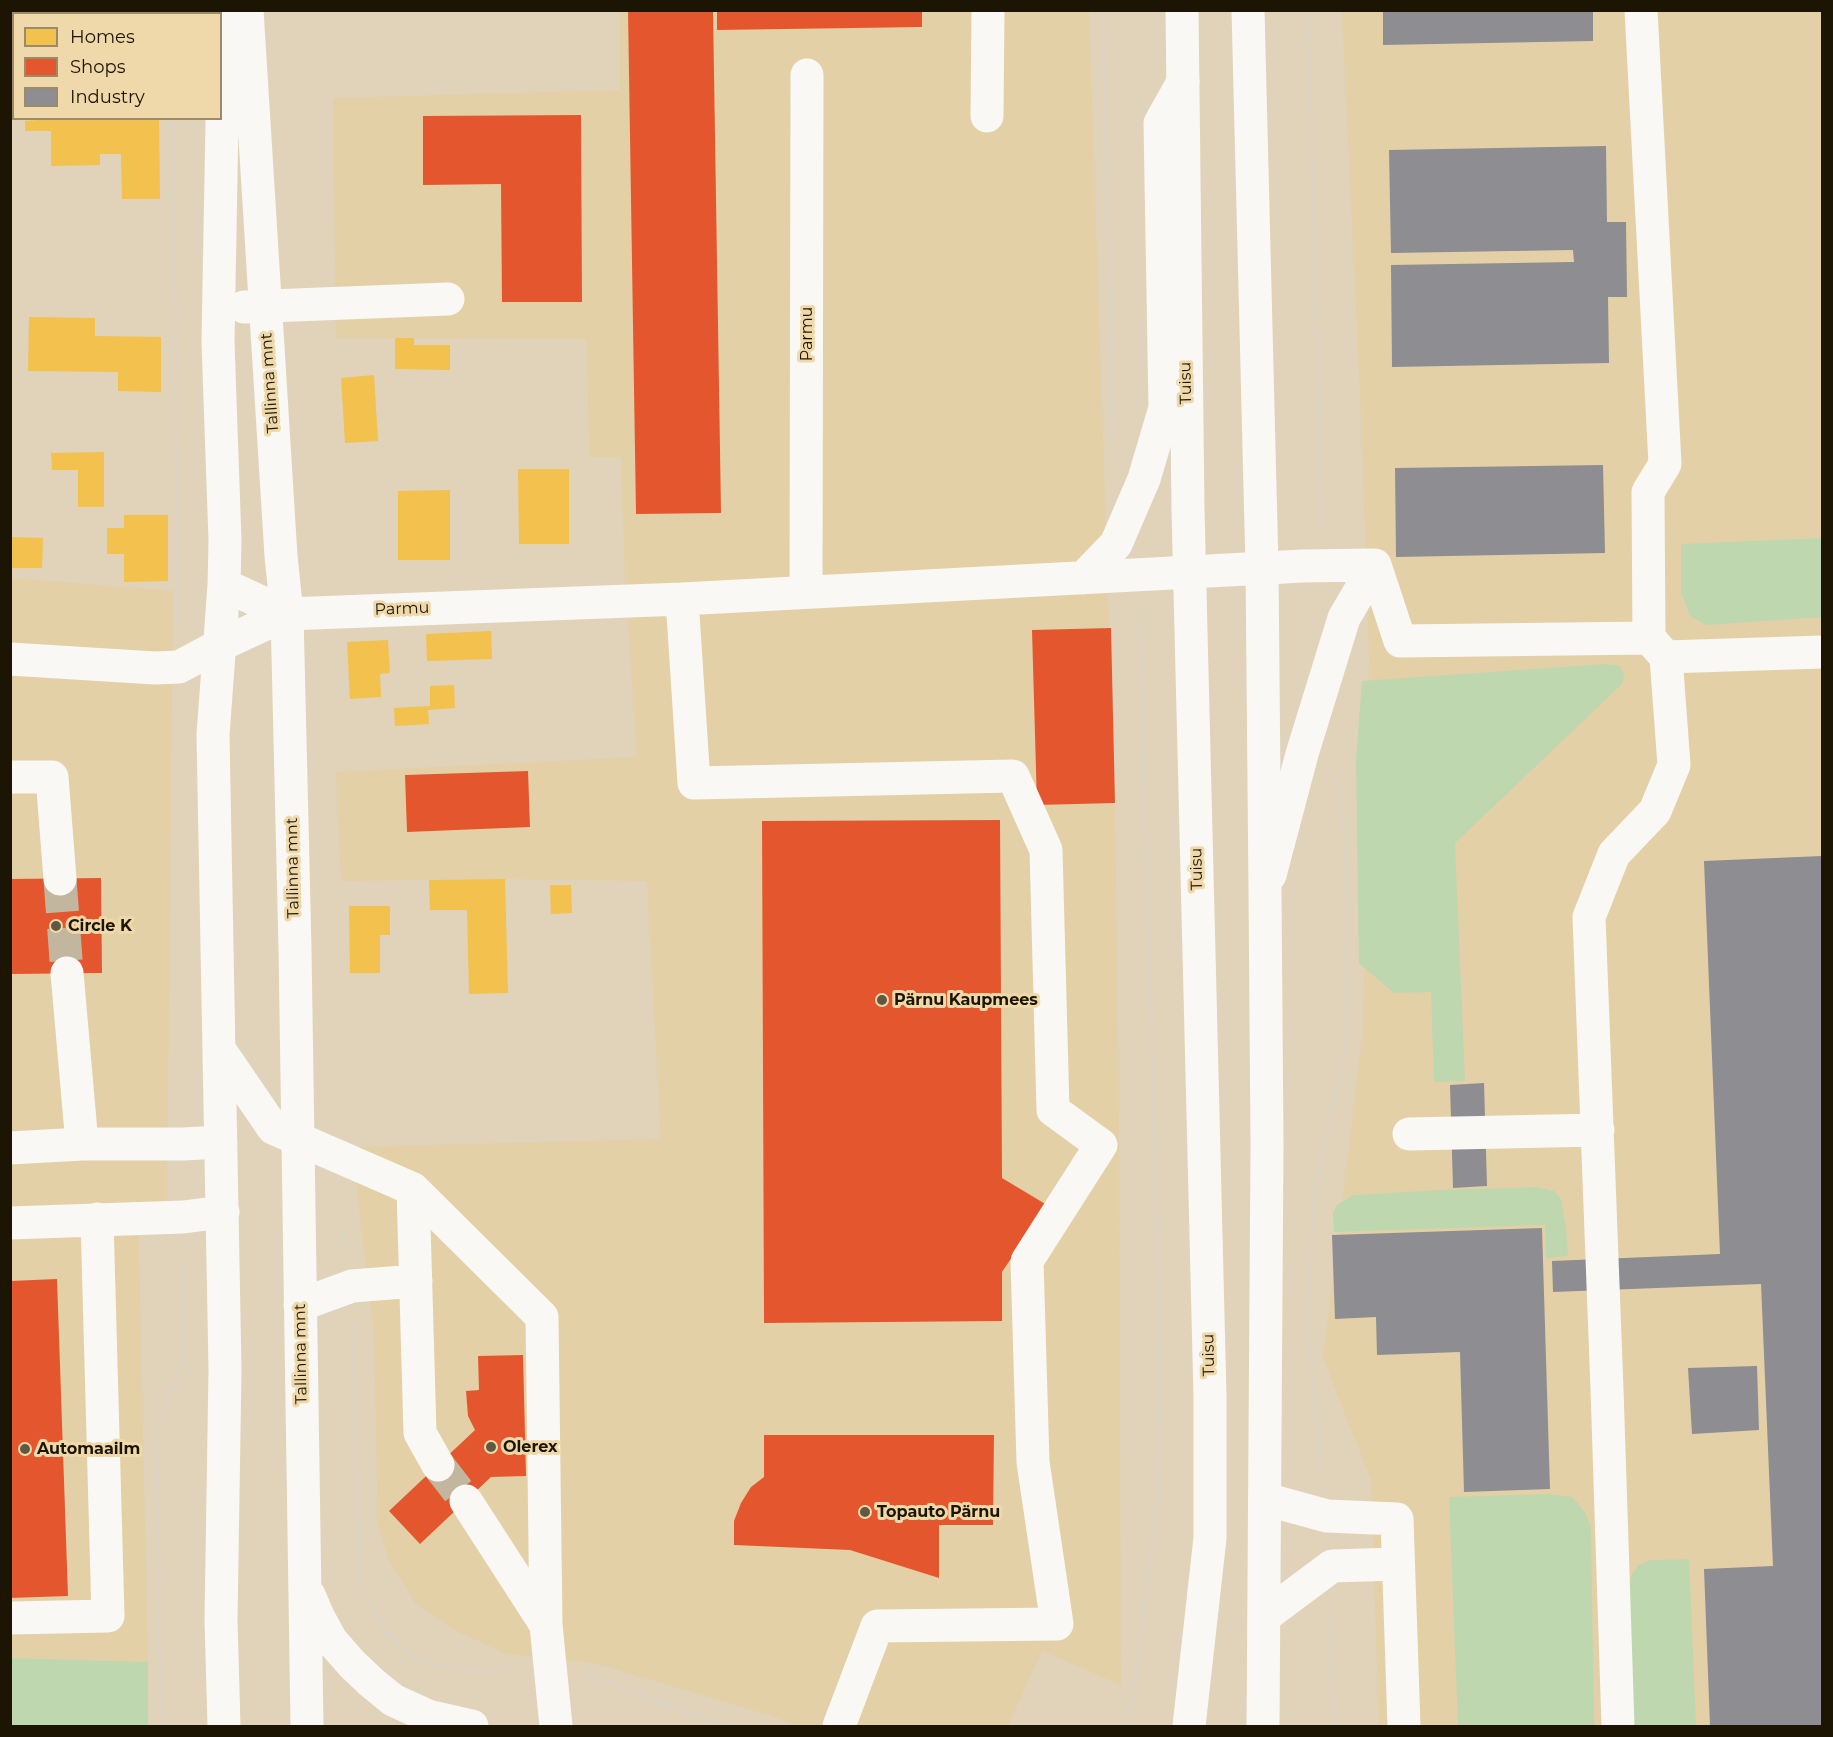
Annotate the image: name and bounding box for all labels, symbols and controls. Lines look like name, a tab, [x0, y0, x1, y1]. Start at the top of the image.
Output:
legend	[12, 12, 222, 120]
text: Homes	[70, 26, 135, 48]
text: Shops	[70, 56, 126, 78]
text: Industry	[70, 86, 145, 108]
street label: Parmu	[797, 307, 817, 361]
street label: Tallinna mnt	[257, 332, 283, 434]
street label: Tuisu	[1176, 362, 1196, 404]
street label: Parmu	[374, 598, 430, 620]
street label: Tallinna mnt	[283, 818, 303, 918]
street label: Tuisu	[1187, 848, 1207, 890]
place label: Circle K	[68, 916, 132, 936]
marker: Circle K	[49, 919, 63, 933]
place label: Pärnu Kaupmees	[894, 990, 1038, 1010]
marker: Pärnu Kaupmees	[875, 993, 889, 1007]
street label: Tallinna mnt	[291, 1304, 311, 1404]
street label: Tuisu	[1199, 1334, 1219, 1376]
place label: Olerex	[503, 1437, 558, 1457]
place label: Automaailm	[37, 1439, 140, 1459]
marker: Olerex	[484, 1440, 498, 1454]
marker: Automaailm	[18, 1442, 32, 1456]
place label: Topauto Pärnu	[877, 1502, 1000, 1522]
marker: Topauto Pärnu	[858, 1505, 872, 1519]

